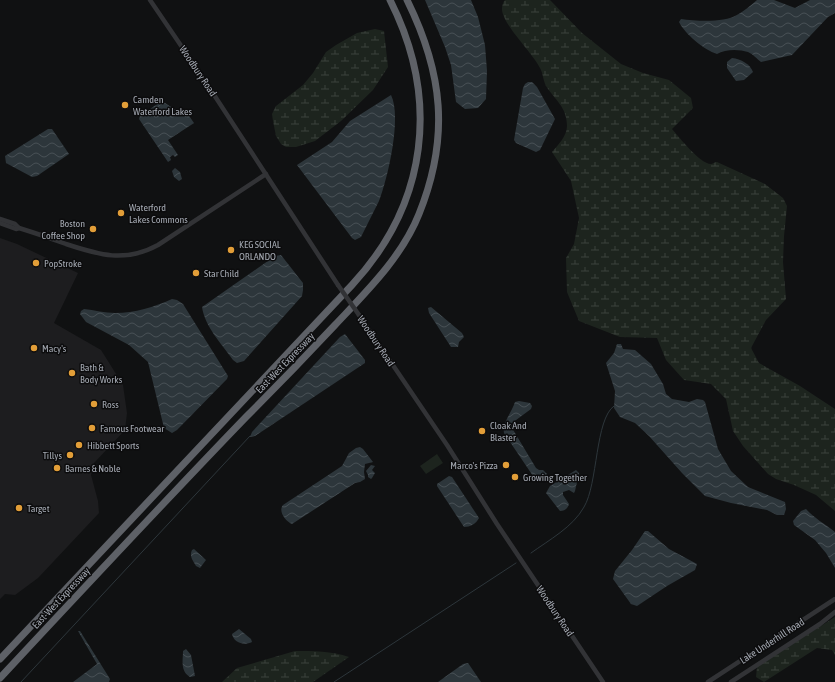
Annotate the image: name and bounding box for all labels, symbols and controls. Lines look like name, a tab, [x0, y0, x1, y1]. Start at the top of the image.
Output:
street label: Woodbury Road	[177, 44, 219, 98]
place label: Camden Waterford Lakes	[133, 94, 193, 117]
marker: Camden Waterford Lakes	[120, 100, 130, 110]
place label: Waterford Lakes Commons	[129, 202, 188, 225]
marker: Waterford Lakes Commons	[116, 208, 126, 218]
place label: Boston Coffee Shop	[41, 218, 85, 241]
marker: Boston Coffee Shop	[88, 224, 98, 234]
place label: KEG SOCIAL ORLANDO	[239, 239, 281, 262]
marker: KEG SOCIAL ORLANDO	[226, 245, 236, 255]
marker: PopStroke	[31, 258, 41, 268]
place label: PopStroke	[44, 258, 82, 269]
marker: Star Child	[191, 268, 201, 278]
place label: Star Child	[204, 268, 239, 279]
street label: Woodbury Road	[355, 314, 397, 368]
street label: East-West Expressway	[253, 331, 317, 395]
marker: Macy's	[29, 343, 39, 353]
place label: Macy's	[42, 343, 67, 354]
place label: Bath & Body Works	[80, 362, 123, 385]
marker: Bath & Body Works	[67, 368, 77, 378]
marker: Ross	[89, 399, 99, 409]
place label: Ross	[102, 399, 119, 410]
place label: Cloak And Blaster	[490, 420, 527, 443]
marker: Famous Footwear	[87, 423, 97, 433]
place label: Famous Footwear	[100, 423, 165, 434]
marker: Cloak And Blaster	[477, 426, 487, 436]
marker: Hibbett Sports	[74, 440, 84, 450]
place label: Hibbett Sports	[87, 440, 140, 451]
place label: Tillys	[43, 450, 62, 461]
marker: Tillys	[65, 450, 75, 460]
place label: Marco's Pizza	[450, 460, 498, 471]
marker: Marco's Pizza	[501, 460, 511, 470]
marker: Barnes & Noble	[52, 463, 62, 473]
place label: Barnes & Noble	[65, 463, 121, 474]
marker: Growing Together	[510, 472, 520, 482]
place label: Growing Together	[523, 472, 588, 483]
marker: Target	[14, 503, 24, 513]
place label: Target	[27, 503, 50, 514]
street label: East-West Expressway	[30, 565, 92, 631]
street label: Woodbury Road	[534, 584, 576, 638]
street label: Lake Underhill Road	[738, 616, 806, 666]

